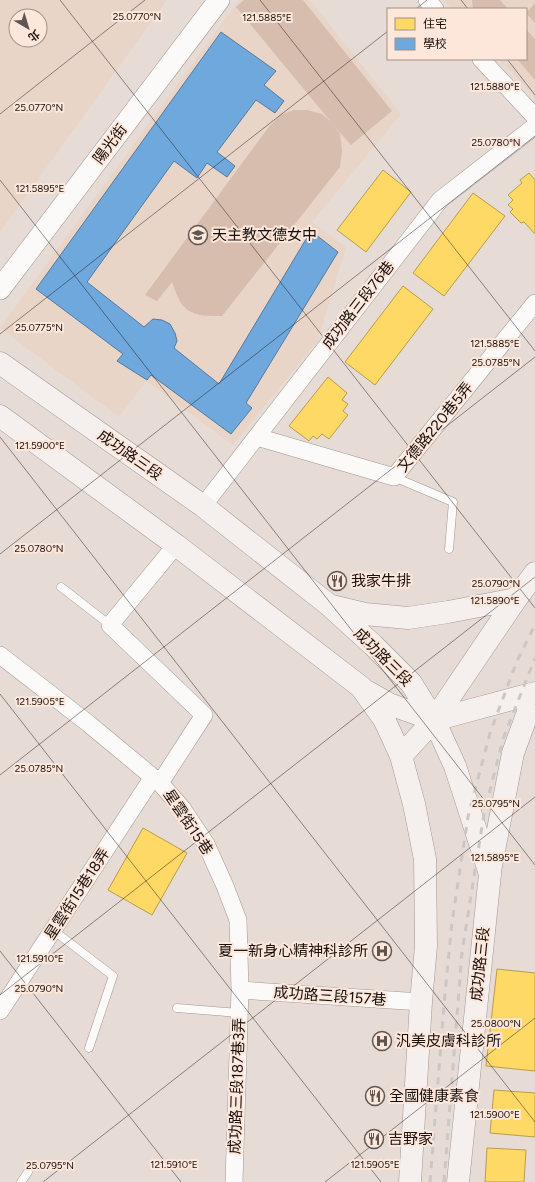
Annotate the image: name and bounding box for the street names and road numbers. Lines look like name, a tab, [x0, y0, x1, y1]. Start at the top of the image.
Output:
street label: 陽光街	[89, 121, 131, 167]
street label: 成功路三段76巷	[318, 257, 398, 353]
street label: 文德路220巷5弄	[393, 379, 477, 475]
street label: 成功路三段	[94, 426, 166, 484]
street label: 成功路三段	[350, 624, 416, 690]
street label: 星雲街15巷	[160, 786, 216, 858]
street label: 星雲街15巷18弄	[41, 845, 113, 943]
street label: 成功路三段	[467, 926, 493, 1002]
street label: 成功路三段157巷	[273, 983, 387, 1009]
street label: 成功路三段187巷3弄	[226, 1017, 248, 1155]

